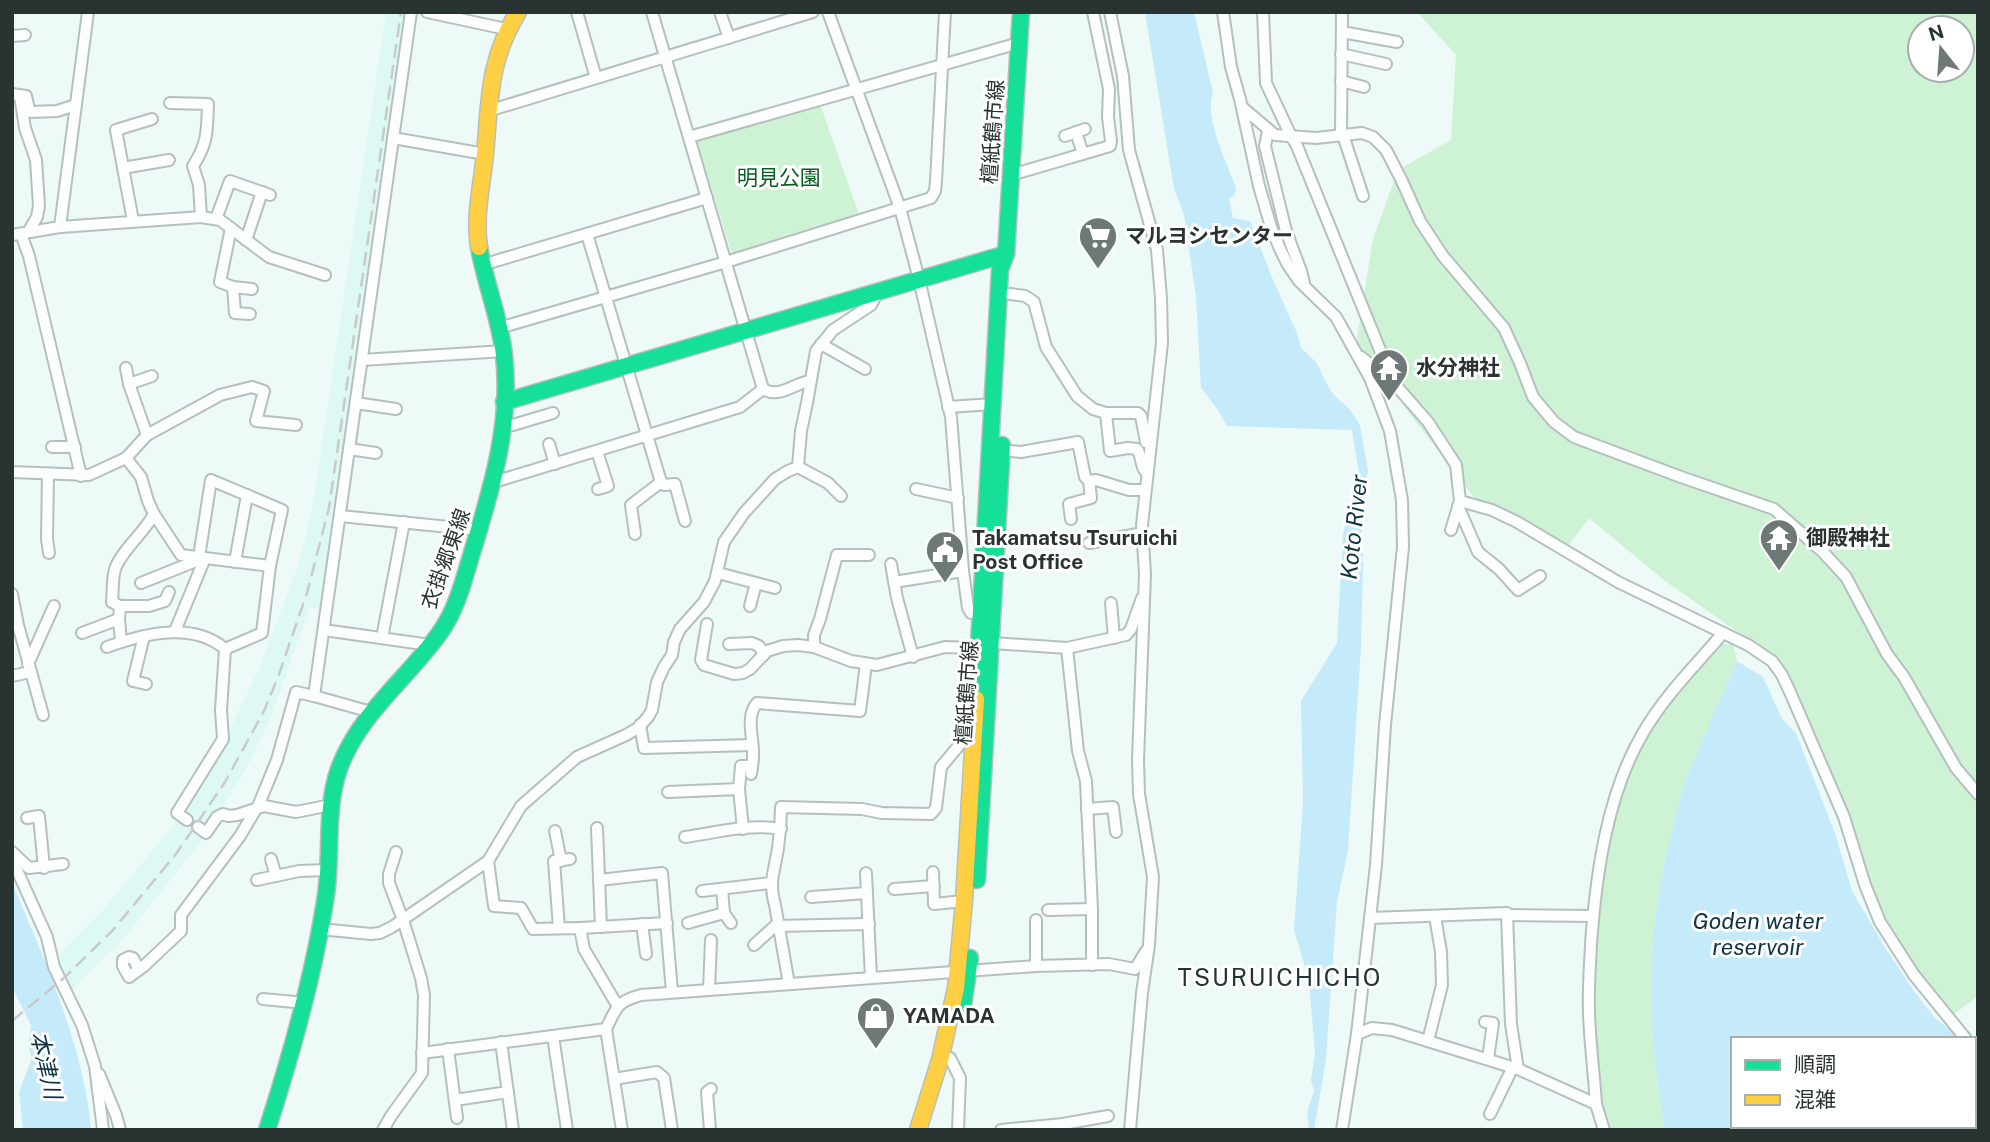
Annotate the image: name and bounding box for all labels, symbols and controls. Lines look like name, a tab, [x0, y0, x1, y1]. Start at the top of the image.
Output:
north arrow	[1906, 14, 1976, 84]
text: N	[1926, 20, 1946, 45]
street label: 檀紙鶴市線	[976, 79, 1009, 185]
park label: 明見公園	[737, 165, 821, 190]
supermarket icon: マルヨシセンター	[1077, 215, 1119, 270]
place label: マルヨシセンター	[1125, 223, 1293, 248]
temple icon: 水分神社	[1368, 347, 1410, 402]
place label: 水分神社	[1416, 355, 1500, 380]
water label: Koto River	[1335, 473, 1372, 581]
street label: 衣掛郷東線	[416, 505, 475, 612]
temple icon: 御殿神社	[1758, 517, 1800, 572]
place label: Takamatsu Tsuruichi Post Office	[972, 525, 1178, 574]
place label: 御殿神社	[1806, 525, 1890, 550]
public building icon: Takamatsu Tsuruichi Post Office	[924, 529, 966, 584]
street label: 檀紙鶴市線	[950, 640, 983, 746]
water label: Goden water reservoir	[1693, 907, 1824, 960]
district label: TSURUICHICHO	[1178, 963, 1382, 991]
shop icon: YAMADA	[855, 995, 897, 1050]
place label: YAMADA	[903, 1003, 995, 1028]
water label: 本津川	[26, 1028, 68, 1104]
legend	[1731, 1037, 1976, 1128]
text: 順調	[1794, 1052, 1836, 1077]
text: 混雑	[1794, 1087, 1836, 1112]

